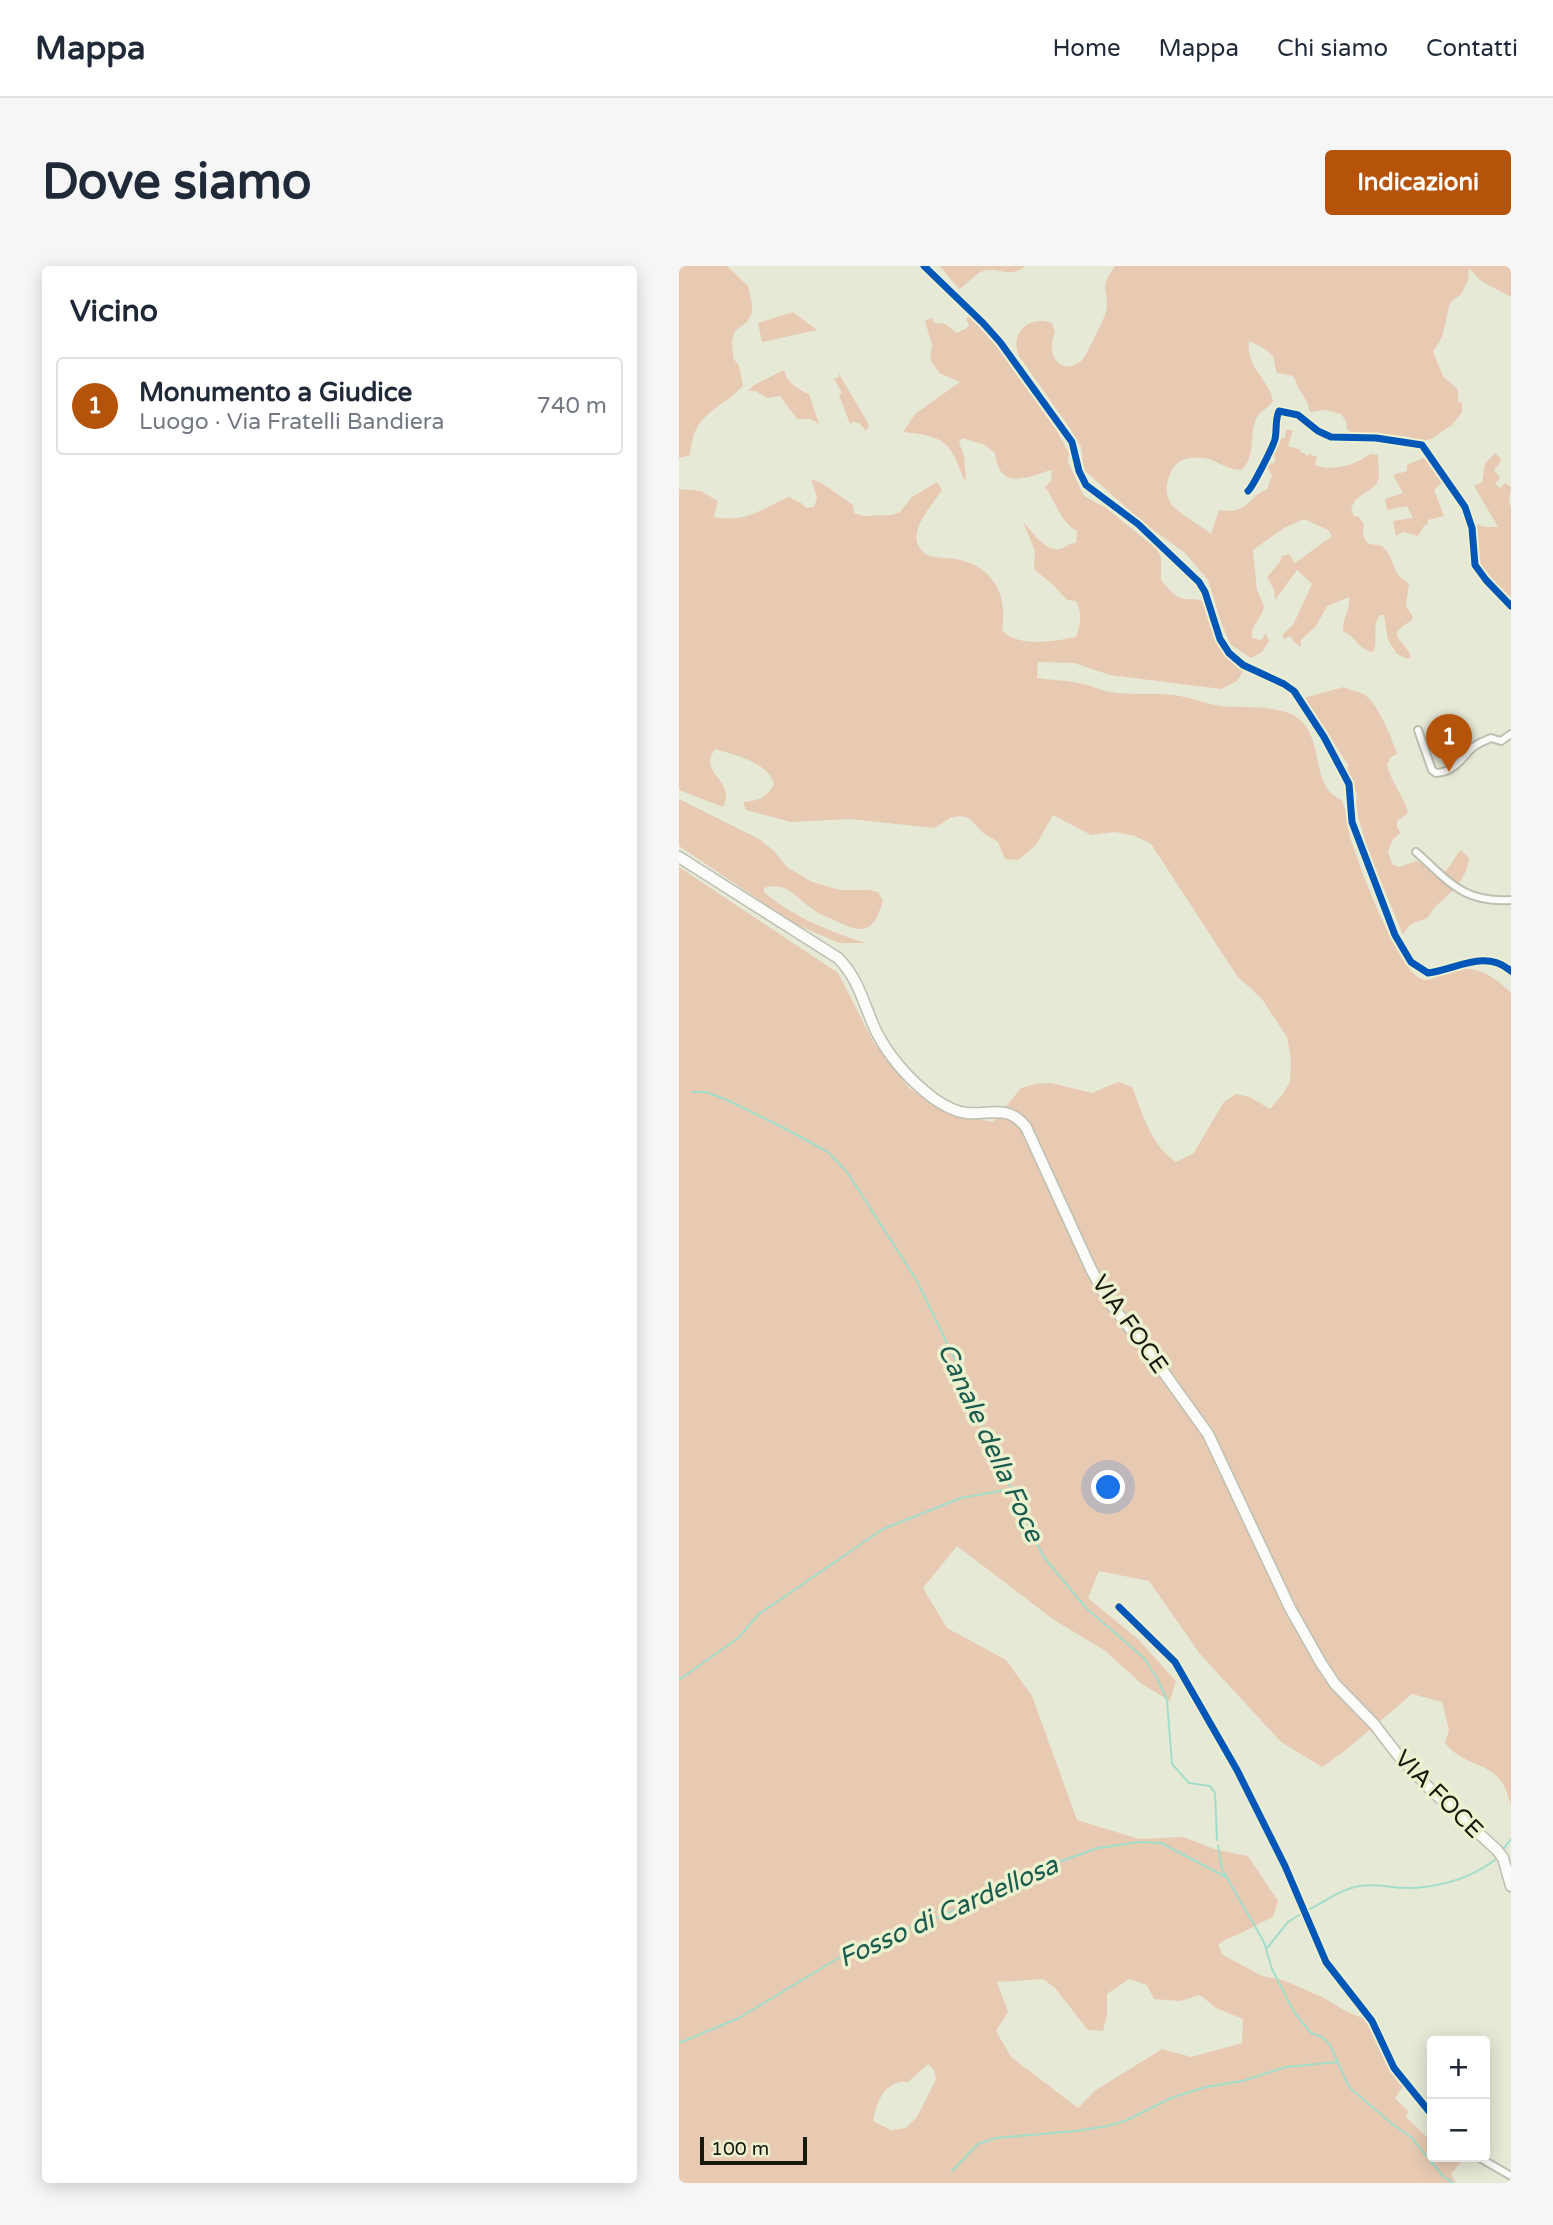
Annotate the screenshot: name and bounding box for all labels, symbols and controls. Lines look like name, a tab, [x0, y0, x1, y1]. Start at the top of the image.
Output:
text: Mappa	[35, 29, 146, 68]
text: Home	[1053, 34, 1121, 63]
text: Mappa	[1159, 34, 1239, 63]
text: Chi siamo	[1277, 34, 1388, 63]
text: Contatti	[1426, 34, 1518, 63]
button: Indicazioni	[1325, 150, 1511, 215]
text: Dove siamo	[42, 153, 311, 212]
text: Vicino	[70, 293, 158, 330]
text: Monumento a Giudice	[139, 377, 412, 408]
text: 1	[88, 392, 102, 420]
text: 740 m	[537, 392, 607, 420]
text: Luogo · Via Fratelli Bandiera	[139, 408, 445, 436]
pin: 1	[1426, 714, 1472, 772]
street label: VIA FOCE	[1085, 1270, 1174, 1379]
water label: Canale della Foce	[931, 1338, 1051, 1548]
your location	[1091, 1470, 1125, 1504]
street label: VIA FOCE	[1388, 1744, 1489, 1845]
water label: Fosso di Cardellosa	[834, 1849, 1064, 1974]
map controls	[1427, 2036, 1490, 2162]
button: +	[1427, 2036, 1490, 2099]
button: −	[1427, 2099, 1490, 2162]
scale bar	[700, 2134, 807, 2166]
text: 100 m	[711, 2138, 769, 2160]

